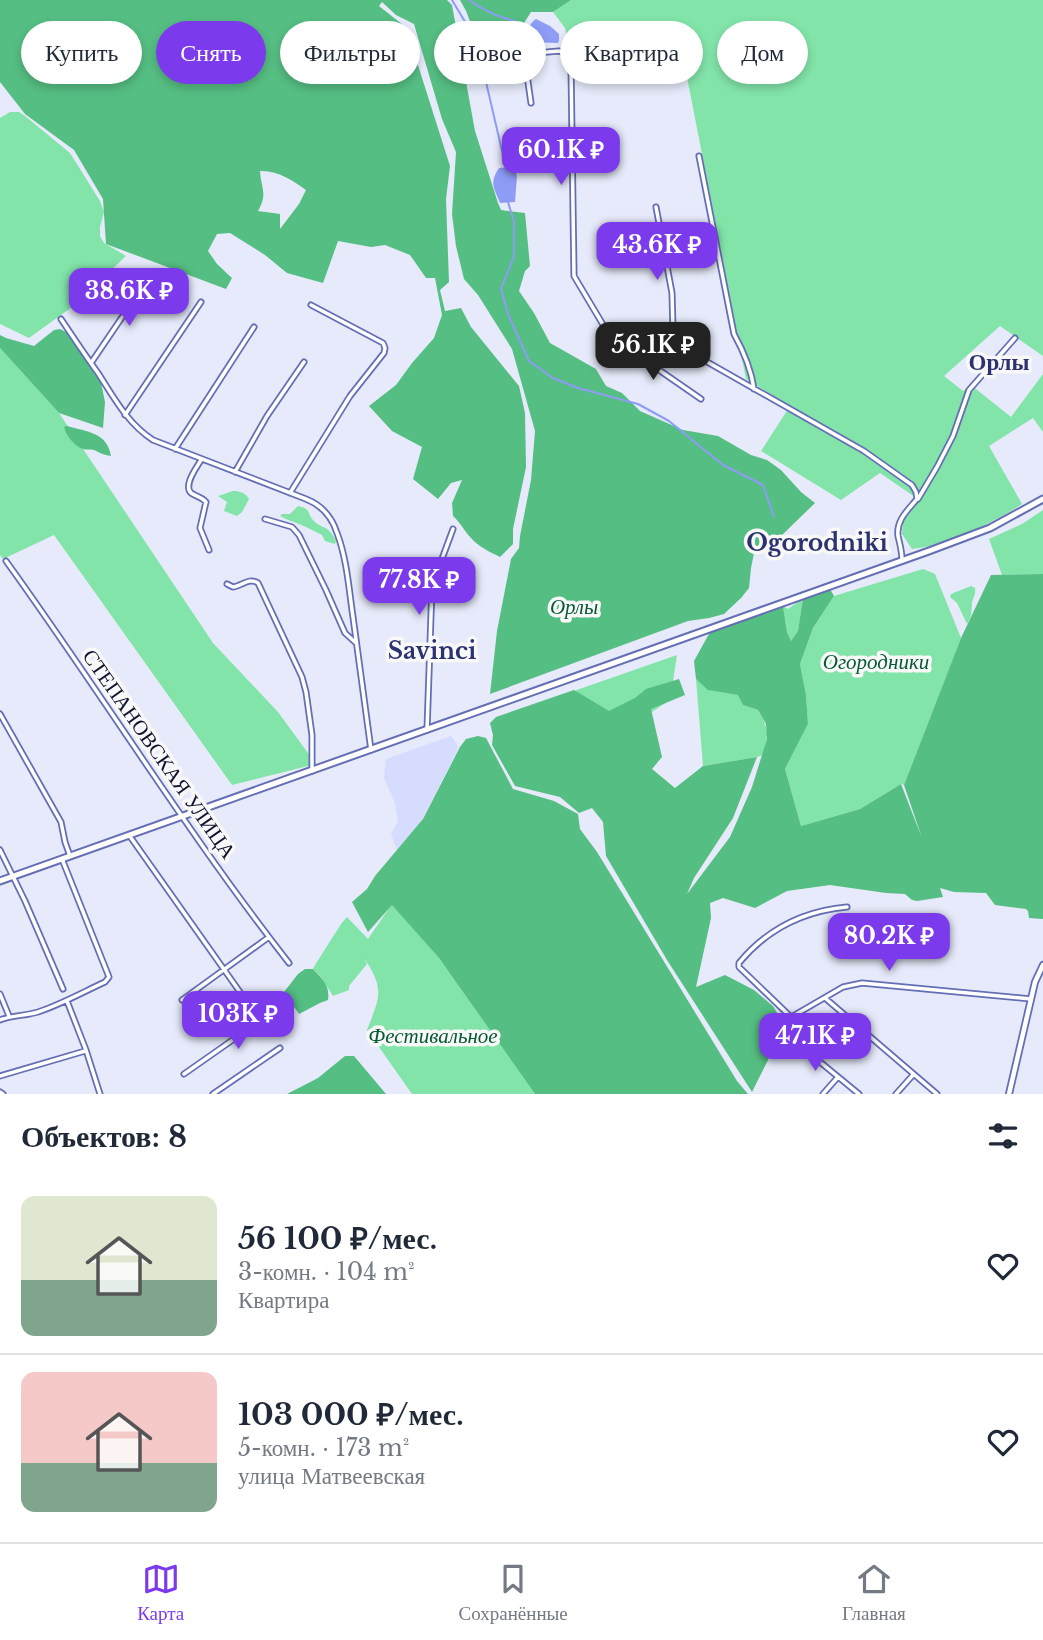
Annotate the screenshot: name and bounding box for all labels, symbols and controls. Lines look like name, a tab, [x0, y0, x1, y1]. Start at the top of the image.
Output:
chip: Купить	[21, 21, 142, 84]
chip: Снять	[156, 21, 266, 84]
chip: Фильтры	[280, 21, 420, 84]
chip: Новое	[434, 21, 546, 84]
chip: Квартира	[560, 21, 703, 84]
chip: Дом	[717, 21, 808, 84]
pin: 60.1K ₽	[496, 128, 626, 187]
text: 60.1K ₽	[518, 136, 604, 164]
pin: 43.6K ₽	[592, 222, 722, 282]
text: 43.6K ₽	[613, 231, 702, 259]
pin: 38.6K ₽	[64, 268, 194, 328]
text: 38.6K ₽	[85, 277, 173, 305]
pin: 56.1K ₽	[588, 322, 718, 382]
text: 56.1K ₽	[611, 331, 695, 359]
district label: Орлы	[969, 348, 1030, 376]
district label: Ogorodniki	[746, 529, 888, 557]
pin: 77.8K ₽	[354, 558, 484, 617]
text: 77.8K ₽	[379, 566, 459, 594]
park label: Орлы	[550, 594, 598, 620]
district label: Savinci	[388, 637, 476, 665]
street label: СТЕПАНОВСКАЯ УЛИЦА	[77, 644, 242, 864]
park label: Огородники	[823, 649, 929, 675]
pin: 80.2K ₽	[824, 914, 954, 973]
text: 80.2K ₽	[844, 922, 934, 950]
pin: 103K ₽	[181, 992, 295, 1051]
text: 103K ₽	[198, 1000, 278, 1028]
pin: 47.1K ₽	[750, 1014, 880, 1073]
text: 47.1K ₽	[775, 1022, 855, 1050]
park label: Фестивальное	[368, 1023, 498, 1049]
icon: filters	[984, 1117, 1022, 1155]
text: Объектов: 8	[21, 1118, 187, 1155]
text: 56 100 ₽/мес.	[238, 1220, 437, 1257]
icon: home	[77, 1224, 161, 1308]
icon: heart	[984, 1247, 1022, 1285]
text: 3-комн. · 104 m²	[238, 1258, 415, 1286]
text: Квартира	[238, 1286, 329, 1314]
text: 103 000 ₽/мес.	[238, 1396, 464, 1433]
icon: home	[77, 1400, 161, 1484]
icon: heart	[984, 1423, 1022, 1461]
text: 5-комн. · 173 m²	[238, 1434, 409, 1462]
text: улица Матвеевская	[238, 1462, 425, 1490]
tab: Карта	[137, 1560, 184, 1625]
tab: Сохранённые	[459, 1560, 568, 1625]
tab: Главная	[842, 1560, 906, 1625]

